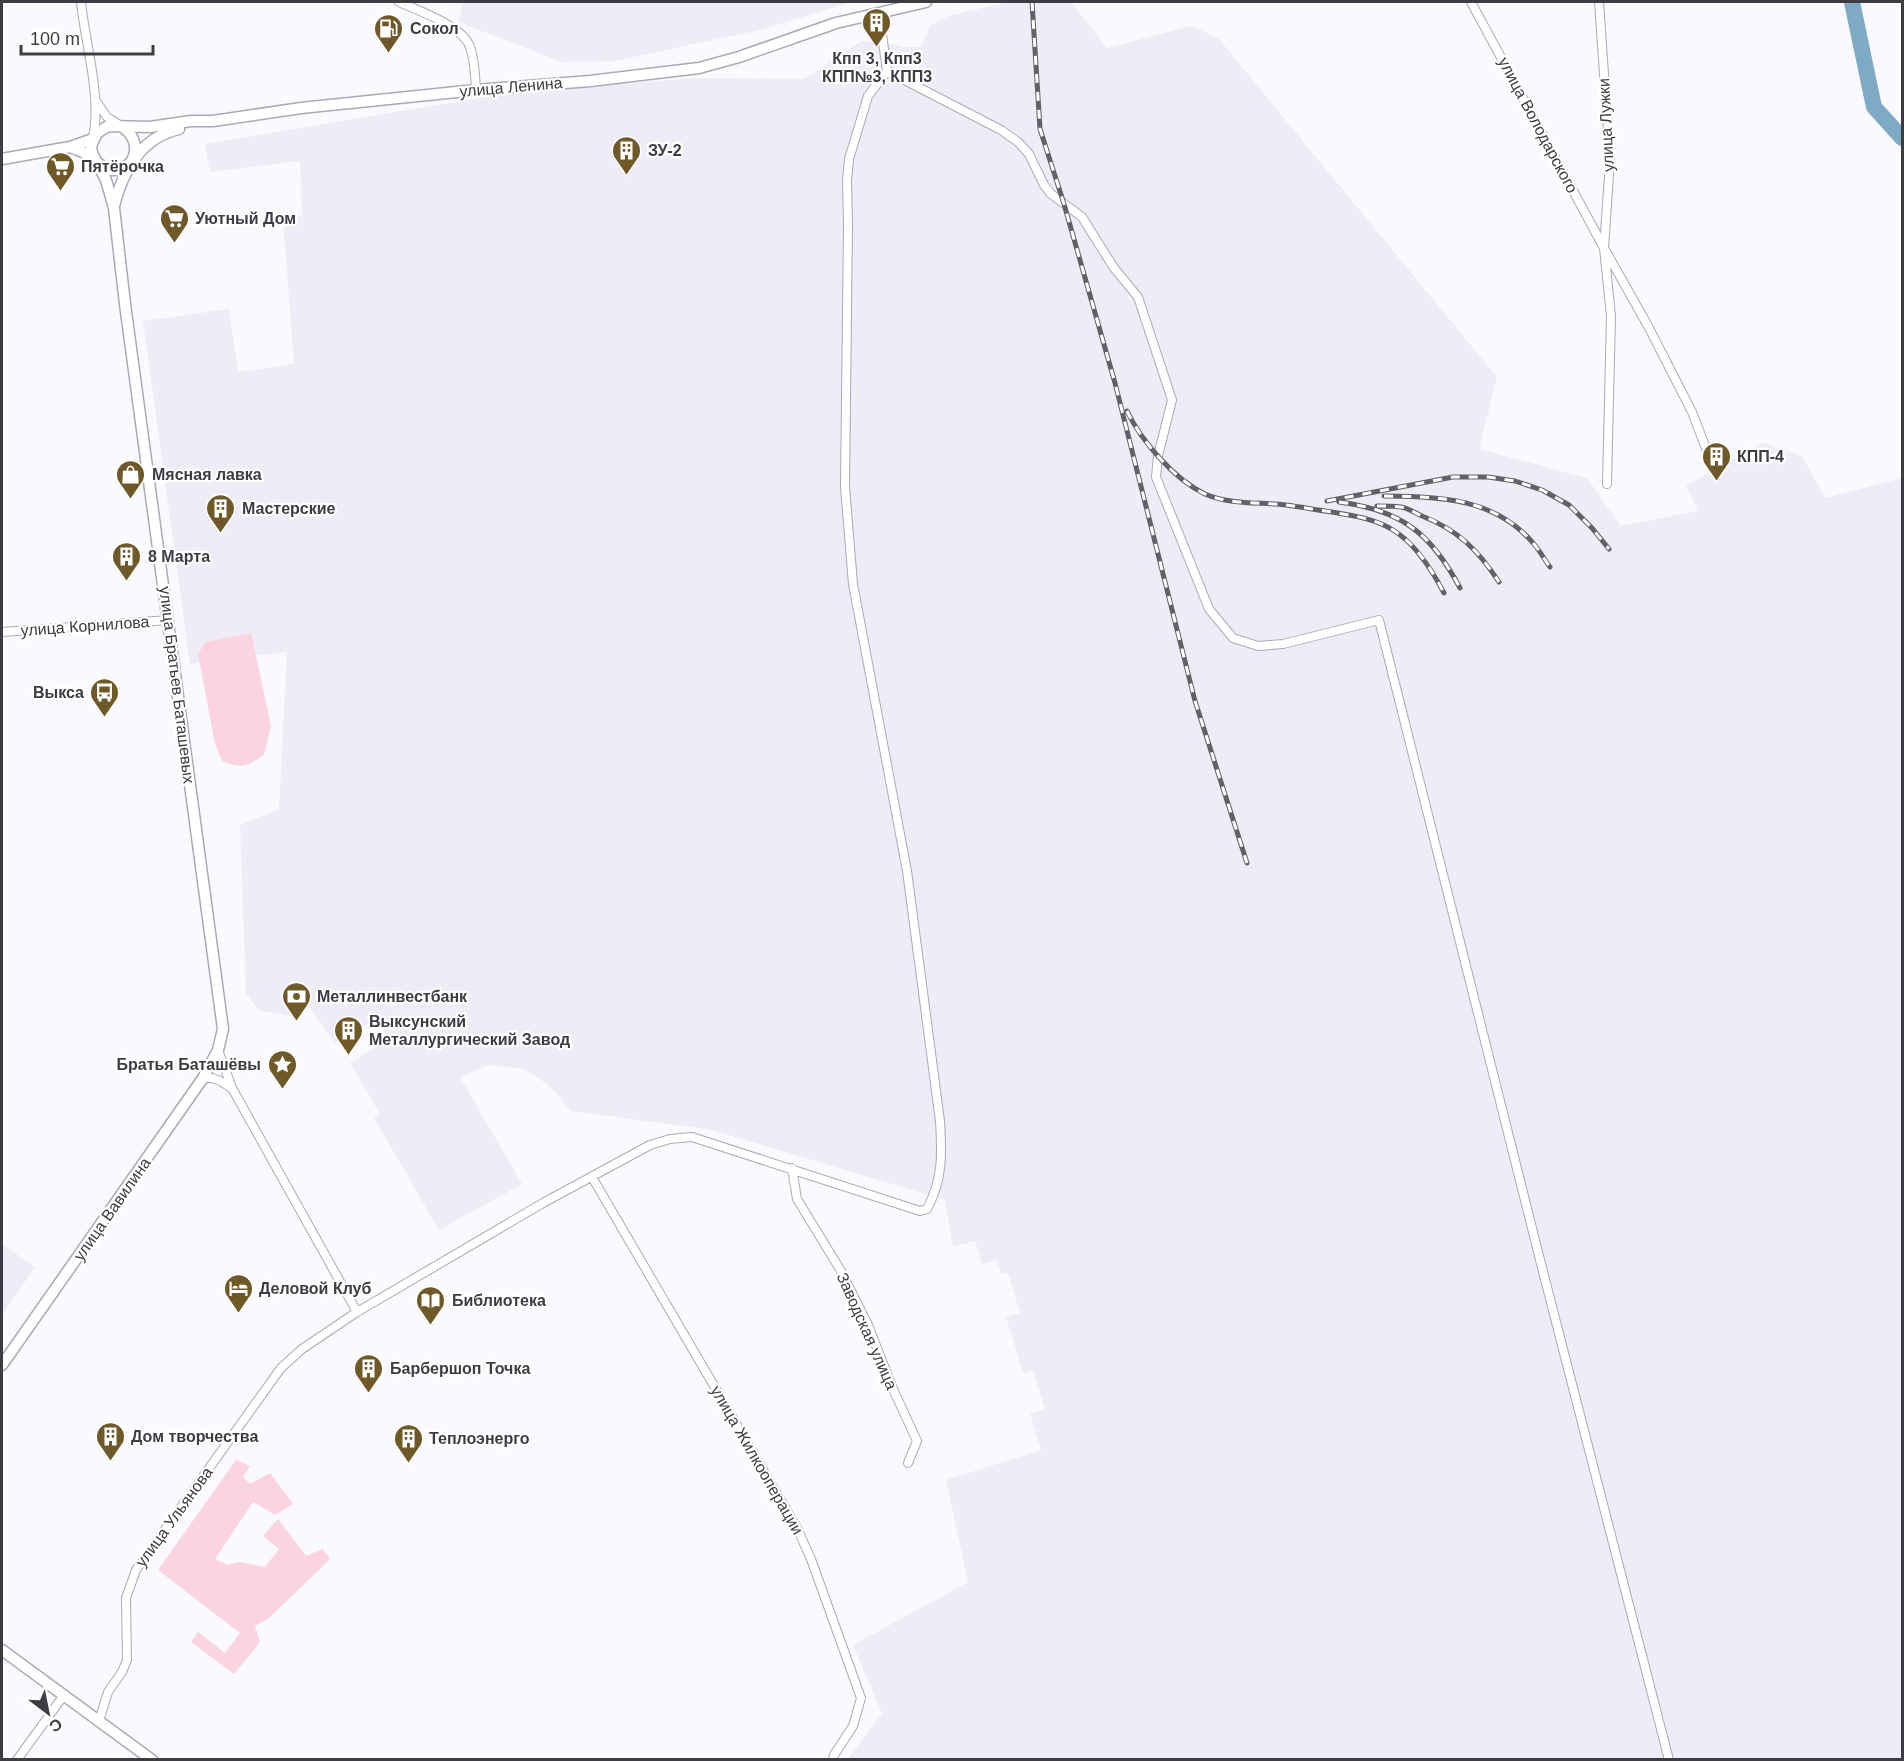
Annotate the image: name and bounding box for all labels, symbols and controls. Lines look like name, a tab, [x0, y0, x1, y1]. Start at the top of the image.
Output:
building icon: Кпп 3, Кпп3 КПП№3, КПП3	[861, 7, 893, 49]
fuel station icon: Сокол	[373, 12, 405, 54]
scale bar	[21, 18, 153, 56]
place label: Сокол	[410, 20, 459, 37]
text: 100 m	[30, 29, 80, 49]
place label: Кпп 3, Кпп3 КПП№3, КПП3	[822, 50, 932, 85]
street label: улица Володарского	[1495, 54, 1581, 196]
street label: улица Ленина	[459, 74, 563, 100]
street label: улица Лужки	[1595, 78, 1617, 172]
building icon: ЗУ-2	[611, 134, 643, 176]
place label: ЗУ-2	[648, 142, 682, 159]
supermarket icon: Пятёрочка	[44, 150, 76, 192]
place label: Пятёрочка	[81, 158, 164, 175]
supermarket icon: Уютный Дом	[158, 202, 190, 244]
place label: Уютный Дом	[195, 210, 296, 227]
building icon: КПП-4	[1700, 440, 1732, 482]
place label: КПП-4	[1737, 448, 1784, 465]
shop icon: Мясная лавка	[115, 458, 147, 500]
place label: Мясная лавка	[152, 466, 262, 483]
building icon: Мастерские	[205, 492, 237, 534]
place label: Мастерские	[242, 500, 336, 517]
building icon: 8 Марта	[111, 540, 143, 582]
place label: 8 Марта	[148, 548, 210, 565]
street label: улица Братьев Баташевых	[156, 585, 198, 785]
street label: улица Корнилова	[20, 613, 150, 639]
bus stop icon: Выкса	[89, 676, 121, 718]
place label: Выкса	[33, 684, 84, 701]
bank icon: Металлинвестбанк	[280, 980, 312, 1022]
place label: Металлинвестбанк	[317, 988, 468, 1005]
place label: Выксунский Металлургический Завод	[369, 1013, 570, 1048]
building icon: Выксунский Металлургический Завод	[332, 1014, 364, 1056]
place icon: Братья Баташёвы	[266, 1048, 298, 1090]
place label: Братья Баташёвы	[117, 1056, 261, 1073]
street label: улица Вавилина	[70, 1154, 154, 1264]
street label: Заводская улица	[834, 1270, 900, 1392]
hotel icon: Деловой Клуб	[222, 1272, 254, 1314]
place label: Деловой Клуб	[259, 1280, 372, 1297]
library icon: Библиотека	[415, 1284, 447, 1326]
place label: Библиотека	[452, 1292, 546, 1309]
building icon: Барбершоп Точка	[353, 1352, 385, 1394]
place label: Барбершоп Точка	[390, 1360, 530, 1377]
street label: улица Жилкооперации	[707, 1383, 807, 1537]
building icon: Дом творчества	[94, 1420, 126, 1462]
building icon: Теплоэнерго	[392, 1422, 424, 1464]
place label: Дом творчества	[131, 1428, 258, 1445]
place label: Теплоэнерго	[429, 1430, 530, 1447]
street label: улица Ульянова	[132, 1464, 216, 1570]
north arrow	[18, 1683, 78, 1743]
text: С	[46, 1715, 65, 1736]

